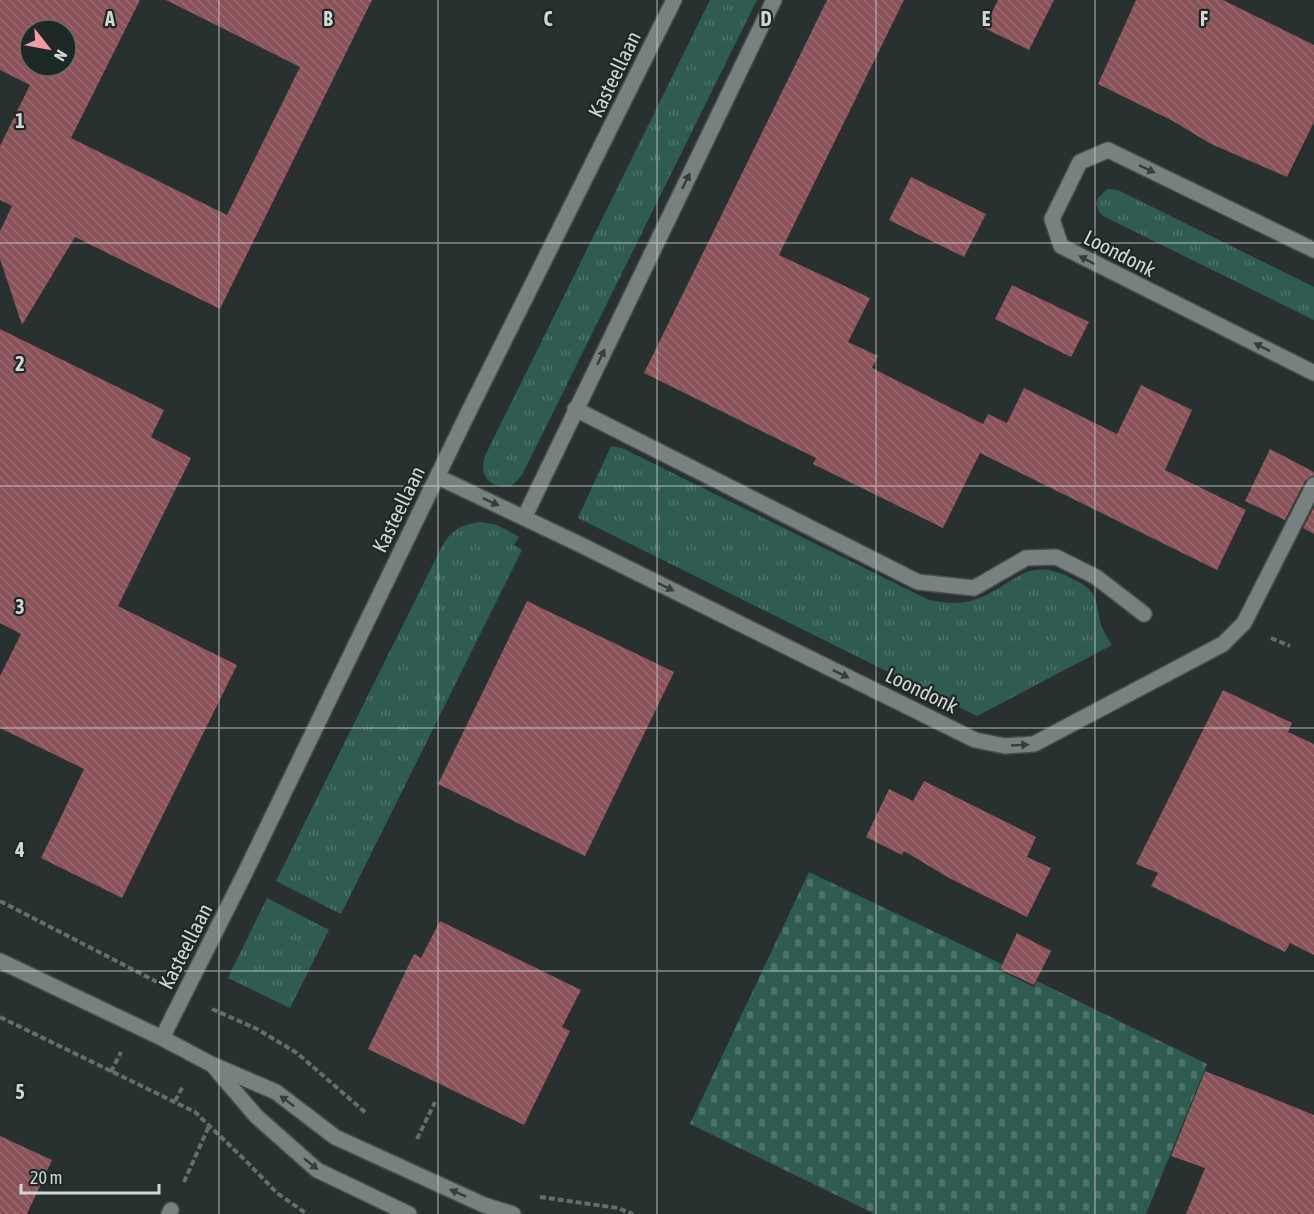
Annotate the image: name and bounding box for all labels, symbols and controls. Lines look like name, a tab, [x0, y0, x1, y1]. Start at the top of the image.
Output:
text: A	[104, 7, 115, 30]
text: B	[323, 7, 333, 30]
text: C	[544, 7, 553, 30]
text: D	[760, 7, 772, 30]
text: E	[982, 7, 991, 30]
text: F	[1200, 7, 1208, 30]
north arrow	[18, 18, 78, 78]
street label: Kasteellaan	[583, 27, 645, 121]
text: N	[51, 47, 71, 64]
text: 1	[15, 109, 25, 132]
one-way arrow	[1138, 165, 1155, 174]
one-way arrow	[681, 173, 690, 190]
street label: Loondonk	[1080, 225, 1160, 281]
one-way arrow	[1079, 255, 1096, 264]
one-way arrow	[1253, 342, 1270, 352]
one-way arrow	[596, 348, 605, 365]
text: 2	[15, 352, 25, 375]
street label: Kasteellaan	[367, 462, 429, 556]
one-way arrow	[482, 498, 499, 507]
one-way arrow	[658, 582, 675, 592]
text: 3	[15, 595, 25, 618]
street label: Loondonk	[882, 662, 962, 718]
one-way arrow	[832, 669, 849, 678]
one-way arrow	[1010, 741, 1029, 750]
text: 4	[14, 838, 25, 861]
street label: Kasteellaan	[153, 899, 217, 993]
text: 5	[15, 1080, 25, 1103]
one-way arrow	[280, 1095, 295, 1107]
scale bar	[21, 1157, 159, 1195]
one-way arrow	[303, 1158, 319, 1171]
text: 20 m	[30, 1167, 62, 1188]
one-way arrow	[449, 1188, 467, 1197]

